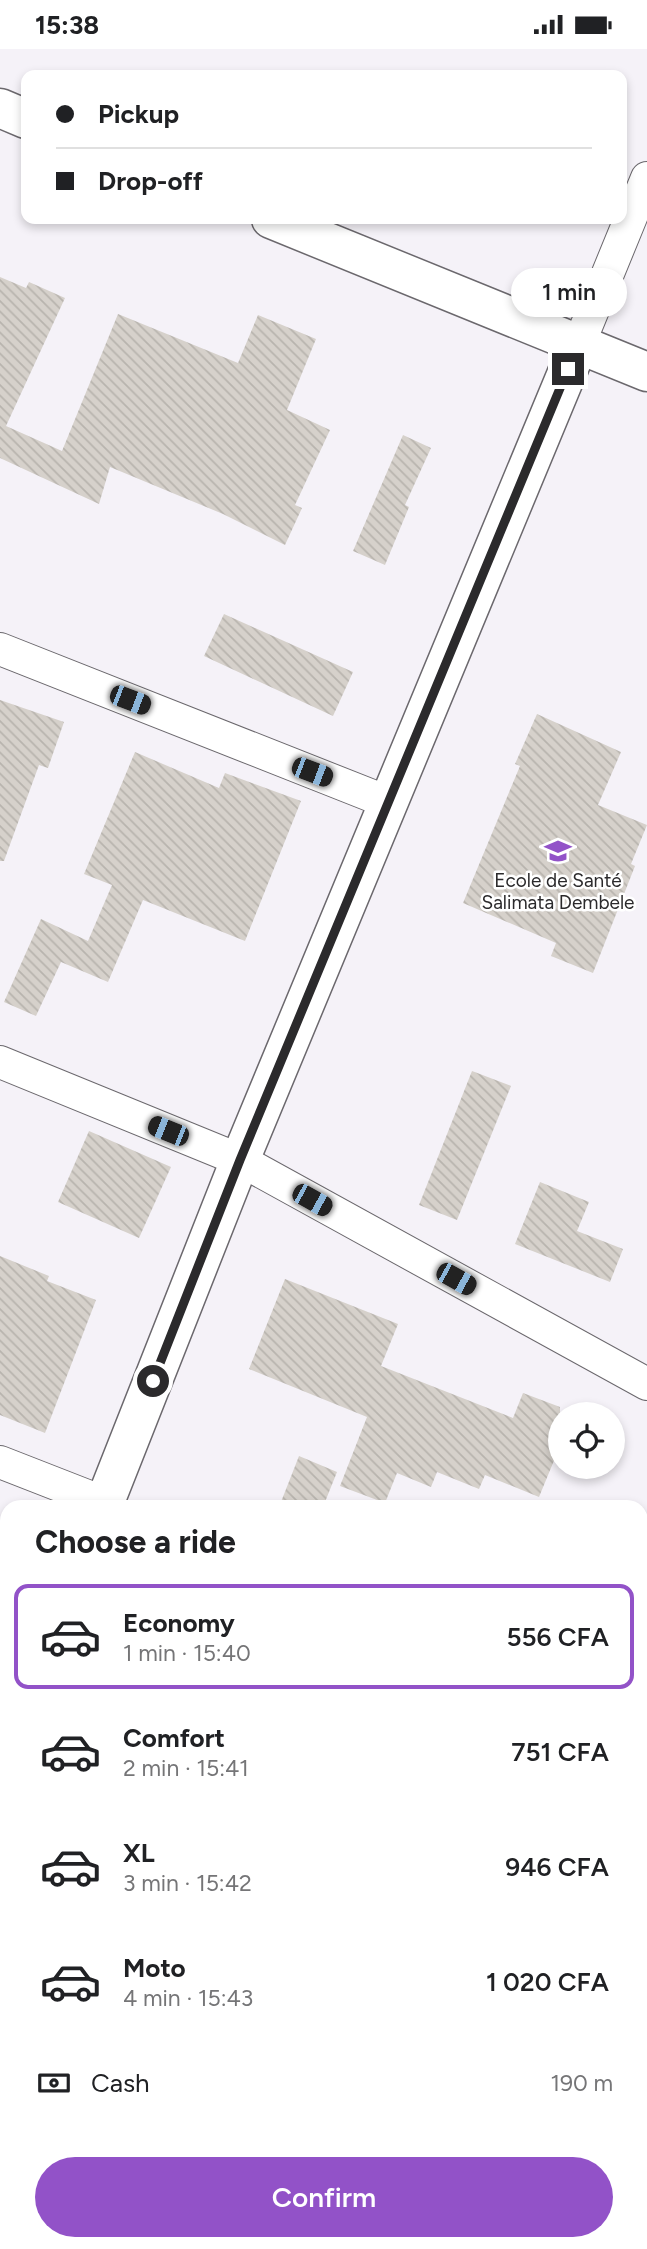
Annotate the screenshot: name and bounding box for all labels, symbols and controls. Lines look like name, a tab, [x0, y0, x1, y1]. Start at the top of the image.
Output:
text: 15:38	[35, 9, 99, 41]
text: Pickup	[98, 98, 179, 130]
text: Drop-off	[98, 165, 203, 197]
callout: 1 min	[510, 267, 626, 317]
text: 1 min	[542, 278, 596, 306]
route end	[552, 353, 584, 385]
car	[107, 683, 154, 717]
car	[289, 755, 336, 789]
school or university icon: Ecole de Santé Salimata Dembele	[543, 836, 573, 866]
place label: Ecole de Santé Salimata Dembele	[482, 869, 635, 914]
car	[145, 1113, 192, 1149]
car	[289, 1181, 336, 1219]
car	[433, 1260, 480, 1298]
route start	[137, 1365, 169, 1397]
map controls	[548, 1402, 625, 1479]
button: locate	[548, 1402, 625, 1479]
text: Choose a ride	[35, 1523, 236, 1561]
icon: car	[39, 1605, 102, 1668]
text: Economy	[123, 1607, 235, 1639]
text: 556 CFA	[506, 1621, 609, 1653]
text: 1 min · 15:40	[123, 1639, 251, 1667]
icon: car	[39, 1720, 102, 1783]
text: Comfort	[123, 1722, 225, 1754]
text: 751 CFA	[511, 1736, 609, 1768]
text: 2 min · 15:41	[123, 1754, 249, 1782]
icon: car	[39, 1835, 102, 1898]
text: XL	[123, 1837, 155, 1869]
text: 946 CFA	[505, 1851, 609, 1883]
text: 3 min · 15:42	[123, 1869, 252, 1897]
icon: car	[39, 1950, 102, 2013]
text: Moto	[123, 1952, 186, 1984]
text: 1 020 CFA	[486, 1966, 609, 1998]
text: 4 min · 15:43	[123, 1984, 253, 2012]
icon: cash	[35, 2064, 73, 2102]
text: Cash	[91, 2067, 150, 2099]
text: 190 m	[550, 2069, 613, 2097]
button: Confirm	[35, 2157, 613, 2237]

